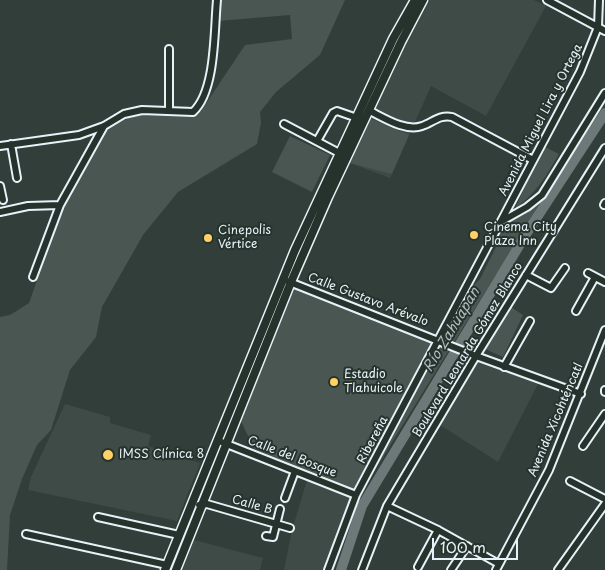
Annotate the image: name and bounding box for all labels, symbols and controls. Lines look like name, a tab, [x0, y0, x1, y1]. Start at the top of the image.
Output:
street label: Avenida Miguel Lira y Ortega	[496, 41, 586, 199]
place label: Cinema City Plaza Inn	[484, 221, 557, 249]
place label: Cinepolis Vértice	[218, 224, 271, 252]
marker: Cinema City Plaza Inn	[468, 229, 480, 241]
marker: Cinepolis Vértice	[202, 232, 214, 244]
street label: Boulevard Leonarda Gómez Blanco	[410, 260, 526, 440]
street label: Calle Gustavo Arévalo	[306, 270, 430, 330]
water label: Río Zahuapan	[420, 285, 484, 375]
street label: Avenida Xicohténcatl	[525, 361, 587, 479]
place label: Estadio Tlahuicole	[344, 368, 403, 396]
marker: Estadio Tlahuicole	[328, 376, 340, 388]
street label: Ribereña	[355, 414, 391, 466]
street label: Calle del Bosque	[245, 433, 339, 481]
marker: IMSS Clínica 8	[101, 448, 115, 462]
place label: IMSS Clínica 8	[119, 448, 204, 462]
street label: Calle B	[230, 492, 274, 518]
scale bar	[435, 528, 521, 560]
text: 100 m	[440, 535, 486, 558]

